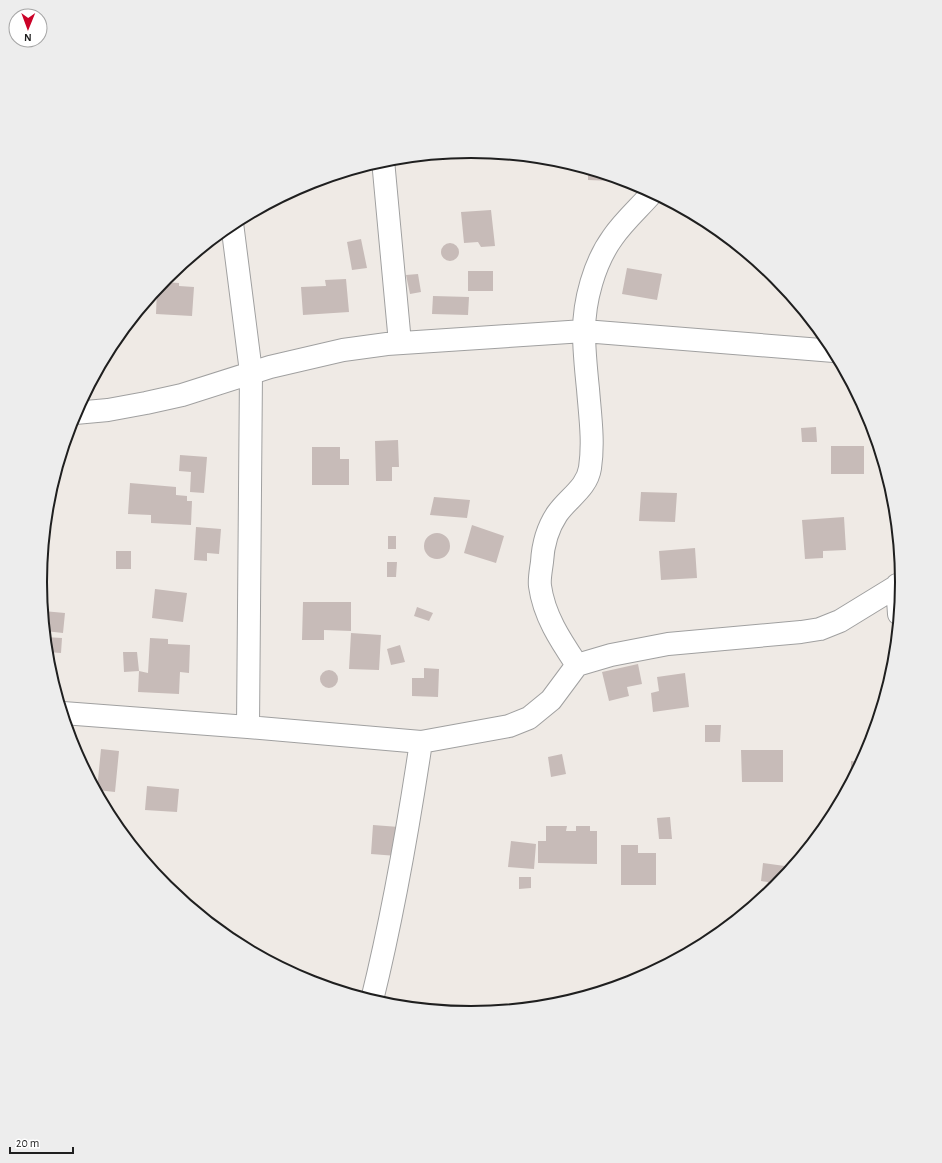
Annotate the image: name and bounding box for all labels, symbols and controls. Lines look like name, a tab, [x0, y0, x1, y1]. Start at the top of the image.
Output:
north arrow	[8, 8, 48, 48]
text: N	[24, 32, 32, 43]
scale bar	[10, 1129, 73, 1155]
text: 20 m	[16, 1137, 39, 1149]

